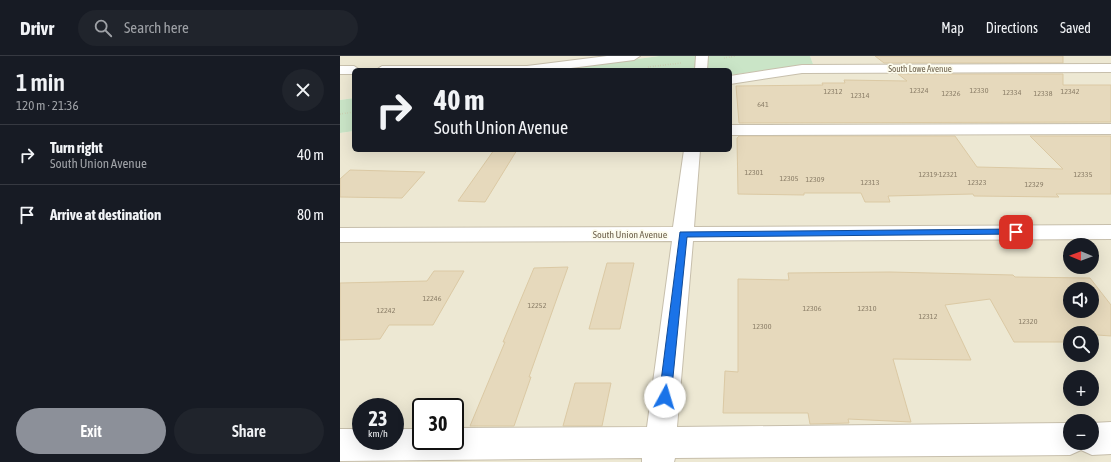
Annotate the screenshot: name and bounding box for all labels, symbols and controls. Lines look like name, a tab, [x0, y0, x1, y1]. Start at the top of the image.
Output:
search box	[78, 10, 358, 46]
text: Drivr	[20, 17, 54, 39]
icon: search	[92, 17, 114, 39]
text: Search here	[124, 19, 189, 36]
text: Map	[941, 20, 964, 36]
text: Directions	[986, 20, 1038, 36]
text: Saved	[1060, 20, 1091, 36]
street label: South Lowe Avenue	[888, 64, 952, 74]
text: 1 min	[16, 69, 65, 96]
button: close	[282, 69, 324, 111]
icon: right	[368, 84, 420, 136]
text: 40 m	[434, 84, 484, 116]
house number: 12324	[910, 86, 929, 95]
house number: 12330	[970, 86, 989, 95]
house number: 12312	[824, 87, 843, 96]
house number: 12342	[1061, 87, 1080, 96]
house number: 12334	[1003, 88, 1022, 97]
house number: 12326	[942, 89, 961, 98]
house number: 12338	[1034, 89, 1053, 98]
house number: 12314	[851, 91, 870, 100]
text: 120 m · 21:36	[16, 98, 79, 113]
house number: 641	[757, 100, 769, 109]
text: South Union Avenue	[434, 117, 568, 138]
text: Turn right	[50, 139, 103, 156]
icon: right	[16, 144, 38, 166]
text: 40 m	[297, 146, 324, 163]
text: South Union Avenue	[50, 156, 147, 171]
house number: 12301	[745, 168, 764, 177]
house number: 12319-12321	[918, 170, 958, 179]
house number: 12335	[1074, 170, 1093, 179]
house number: 12305	[780, 174, 799, 183]
house number: 12309	[806, 175, 825, 184]
house number: 12313	[861, 178, 880, 187]
house number: 12323	[968, 178, 987, 187]
house number: 12329	[1025, 180, 1044, 189]
icon: arrive	[16, 204, 38, 226]
text: Arrive at destination	[50, 206, 161, 223]
text: 80 m	[297, 206, 324, 223]
pin	[999, 215, 1033, 249]
icon: arrive	[1005, 221, 1027, 243]
street label: South Union Avenue	[593, 229, 668, 240]
north arrow	[1063, 238, 1099, 274]
map controls	[1063, 238, 1099, 450]
button: sound	[1063, 282, 1099, 318]
house number: 12246	[423, 294, 442, 303]
house number: 12252	[528, 301, 547, 310]
house number: 12306	[803, 304, 822, 313]
house number: 12310	[858, 304, 877, 313]
house number: 12242	[377, 306, 396, 315]
house number: 12312	[919, 312, 938, 321]
house number: 12320	[1019, 317, 1038, 326]
house number: 12300	[753, 322, 772, 331]
button: search	[1063, 326, 1099, 362]
button: +	[1063, 370, 1099, 406]
position arrow	[644, 376, 686, 418]
speed limit sign: 30	[412, 398, 464, 450]
text: 23	[369, 407, 387, 430]
button: Exit	[16, 408, 166, 454]
button: Share	[174, 408, 324, 454]
button: −	[1063, 414, 1099, 450]
text: km/h	[368, 428, 388, 439]

